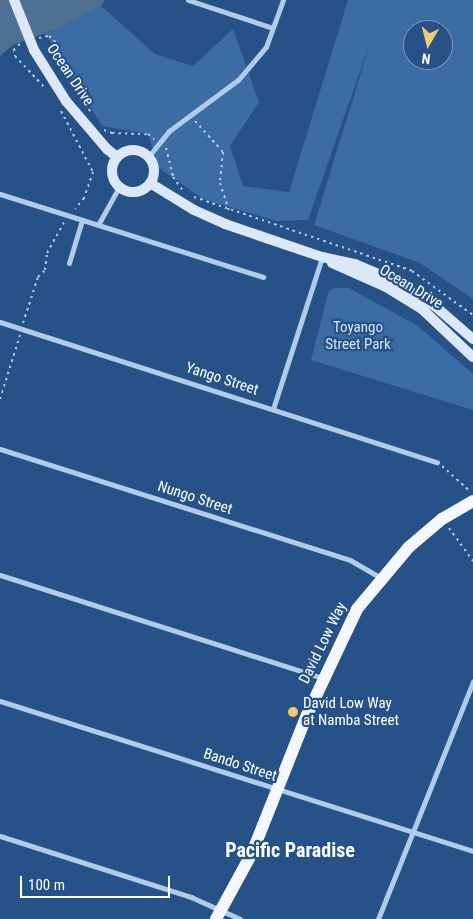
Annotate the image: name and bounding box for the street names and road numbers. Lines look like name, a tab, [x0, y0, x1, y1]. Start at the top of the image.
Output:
street label: Ocean Drive	[43, 41, 97, 109]
street label: Ocean Drive	[376, 261, 446, 313]
street label: Yango Street	[183, 359, 261, 399]
street label: Nungo Street	[155, 477, 235, 519]
street label: David Low Way	[295, 599, 351, 687]
street label: Bando Street	[201, 745, 279, 785]

